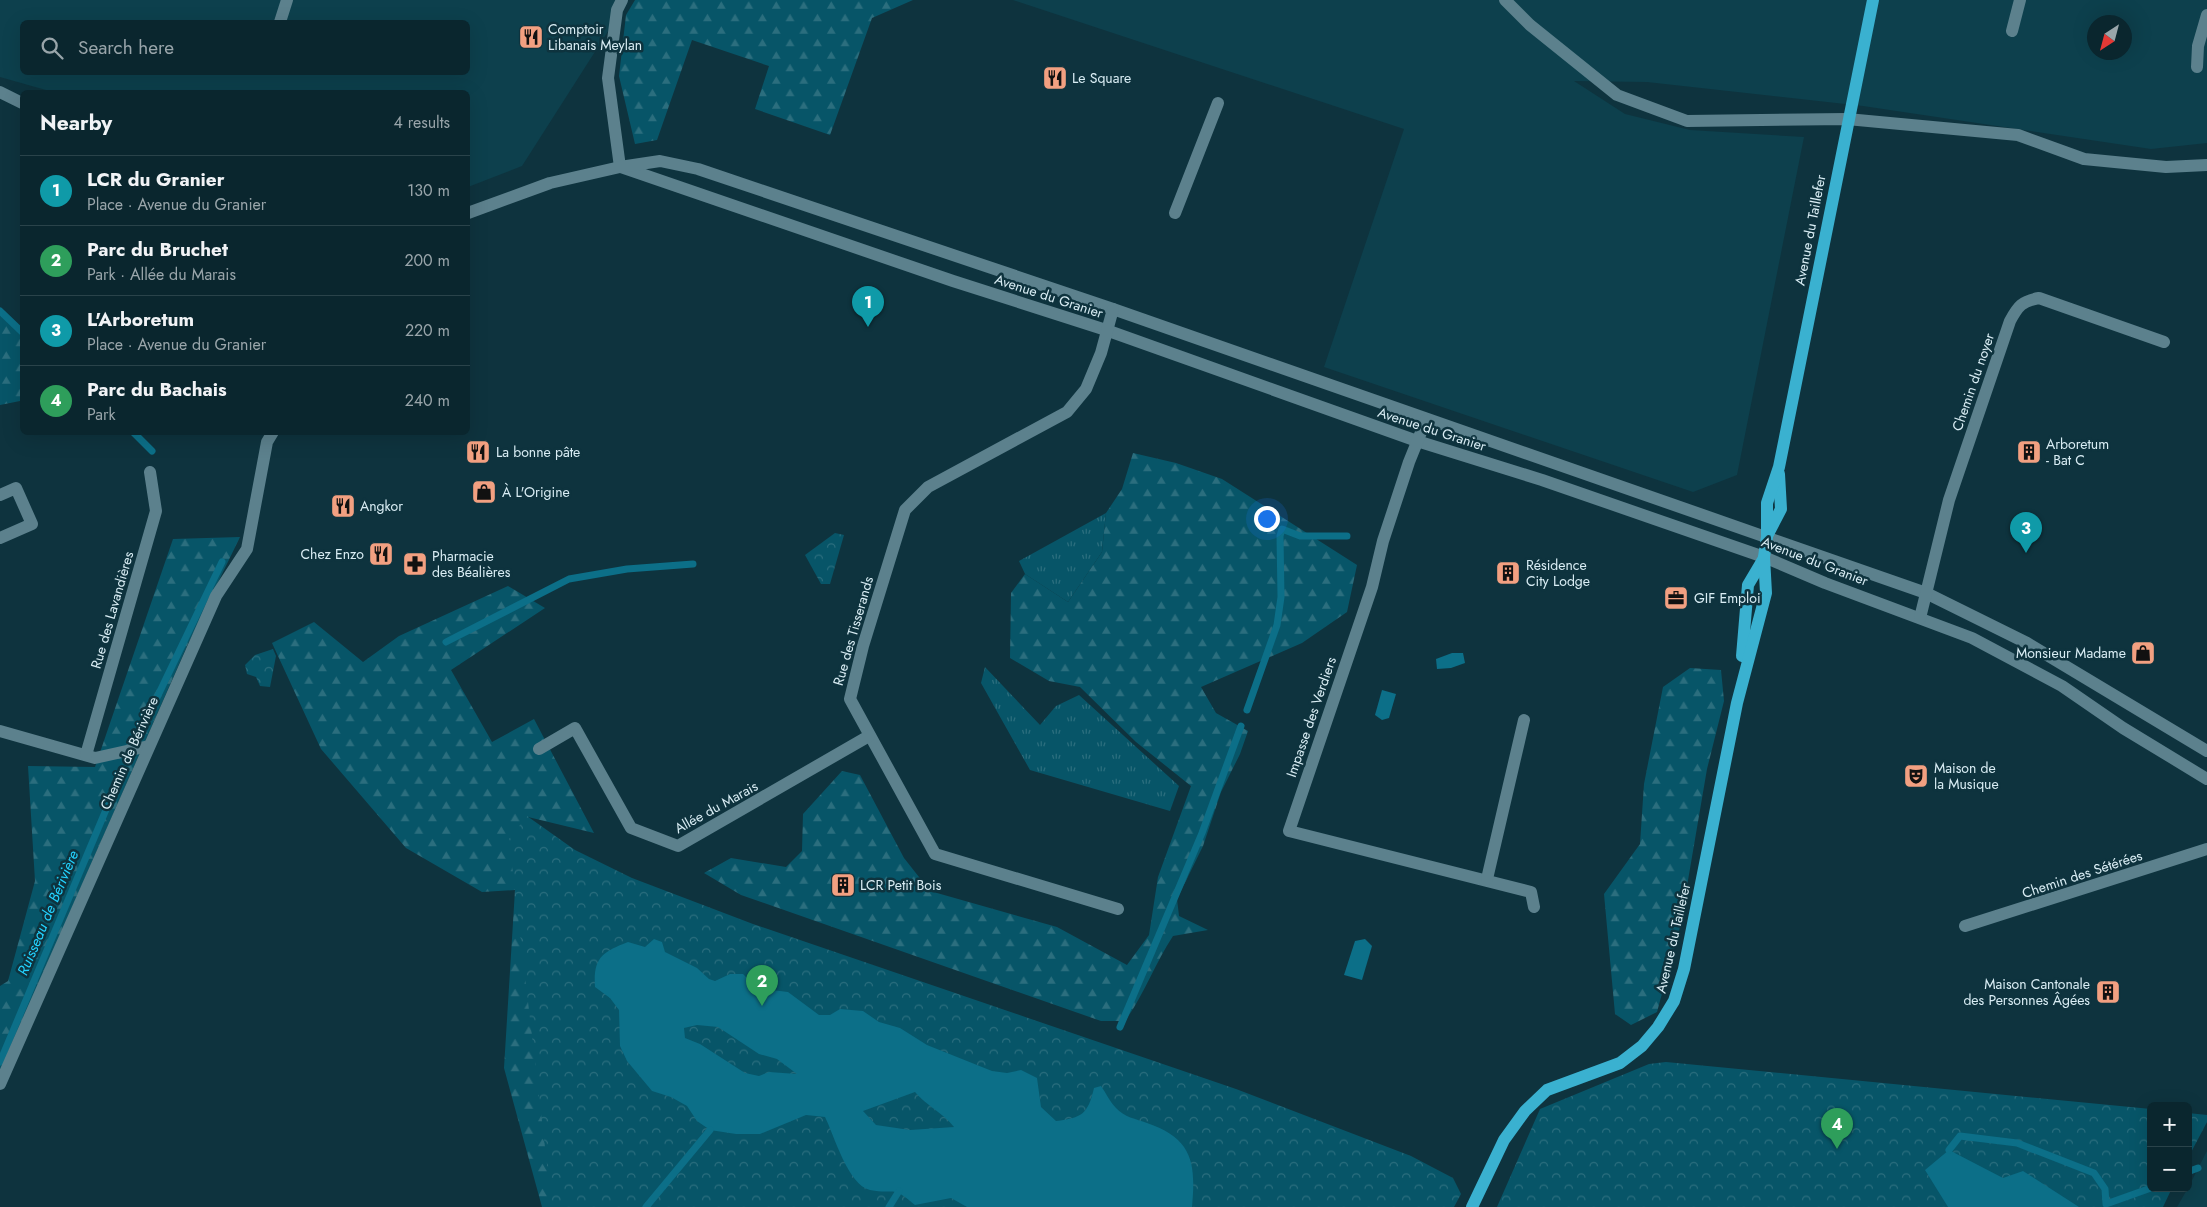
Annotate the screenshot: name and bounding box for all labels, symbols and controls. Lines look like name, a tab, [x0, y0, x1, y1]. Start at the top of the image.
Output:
north arrow	[2087, 15, 2132, 60]
place label: Comptoir Libanais Meylan	[548, 19, 642, 55]
search box	[20, 20, 470, 75]
restaurant icon: Comptoir Libanais Meylan	[518, 24, 544, 50]
icon: search	[38, 34, 66, 62]
text: Search here	[78, 34, 174, 61]
restaurant icon: Le Square	[1042, 65, 1068, 91]
place label: Le Square	[1072, 68, 1131, 88]
text: Nearby	[40, 108, 112, 138]
text: 4 results	[394, 111, 450, 134]
text: LCR du Granier	[87, 166, 225, 193]
street label: Avenue du Taillefer	[1789, 173, 1831, 287]
text: 1	[52, 179, 60, 202]
text: 130 m	[407, 179, 450, 202]
text: Place · Avenue du Granier	[87, 193, 266, 216]
text: Parc du Bruchet	[87, 236, 228, 263]
text: 2	[51, 249, 61, 272]
text: 200 m	[404, 249, 450, 272]
text: Park · Allée du Marais	[87, 263, 236, 286]
street label: Avenue du Granier	[992, 269, 1106, 323]
pin: 1	[852, 286, 884, 327]
text: L'Arboretum	[87, 306, 194, 333]
text: 3	[51, 319, 61, 342]
text: 220 m	[405, 319, 450, 342]
street label: Chemin du noyer	[1947, 330, 1999, 434]
text: Place · Avenue du Granier	[87, 333, 266, 356]
text: Parc du Bachais	[87, 376, 227, 403]
text: 4	[50, 389, 62, 412]
text: 240 m	[405, 389, 450, 412]
street label: Avenue du Granier	[1375, 402, 1489, 456]
text: Park	[87, 403, 116, 426]
place label: Arboretum - Bat C	[2046, 434, 2109, 470]
restaurant icon: La bonne pâte	[465, 439, 491, 465]
building icon: Arboretum - Bat C	[2016, 439, 2042, 465]
place label: La bonne pâte	[496, 442, 580, 462]
shop icon: À L'Origine	[471, 479, 497, 505]
place label: À L'Origine	[502, 482, 570, 502]
restaurant icon: Angkor	[330, 493, 356, 519]
place label: Angkor	[360, 496, 403, 516]
your location	[1254, 506, 1280, 532]
pin: 3	[2010, 512, 2042, 553]
street label: Avenue du Granier	[1759, 531, 1871, 591]
restaurant icon: Chez Enzo	[368, 541, 394, 567]
place label: Chez Enzo	[300, 544, 364, 564]
place label: Pharmacie des Béalières	[432, 546, 511, 582]
street label: Rue des Lavandières	[86, 549, 138, 671]
pharmacy icon: Pharmacie des Béalières	[402, 551, 428, 577]
place label: Résidence City Lodge	[1526, 555, 1590, 591]
building icon: Résidence City Lodge	[1495, 560, 1521, 586]
street label: Rue des Tisserands	[828, 574, 878, 688]
office icon: GIF Emploi	[1663, 585, 1689, 611]
place label: GIF Emploi	[1694, 588, 1761, 608]
shop icon: Monsieur Madame	[2130, 640, 2156, 666]
place label: Monsieur Madame	[2016, 643, 2126, 663]
street label: Impasse des Verdiers	[1281, 654, 1341, 780]
street label: Chemin de Bérivière	[95, 693, 163, 813]
place label: Maison de la Musique	[1934, 758, 1999, 794]
theatre icon: Maison de la Musique	[1903, 763, 1929, 789]
street label: Allée du Marais	[671, 776, 762, 838]
street label: Chemin des Sétérées	[2019, 845, 2145, 903]
water label: Ruisseau de Bérivière	[12, 847, 84, 979]
building icon: LCR Petit Bois	[830, 872, 856, 898]
place label: LCR Petit Bois	[860, 875, 942, 895]
street label: Avenue du Taillefer	[1651, 881, 1695, 995]
pin: 2	[746, 965, 778, 1006]
place label: Maison Cantonale des Personnes Âgées	[1963, 974, 2090, 1010]
building icon: Maison Cantonale des Personnes Âgées	[2095, 979, 2121, 1005]
map controls	[2147, 1102, 2192, 1192]
button: +	[2147, 1102, 2192, 1147]
pin: 4	[1821, 1108, 1853, 1149]
button: −	[2147, 1147, 2192, 1192]

